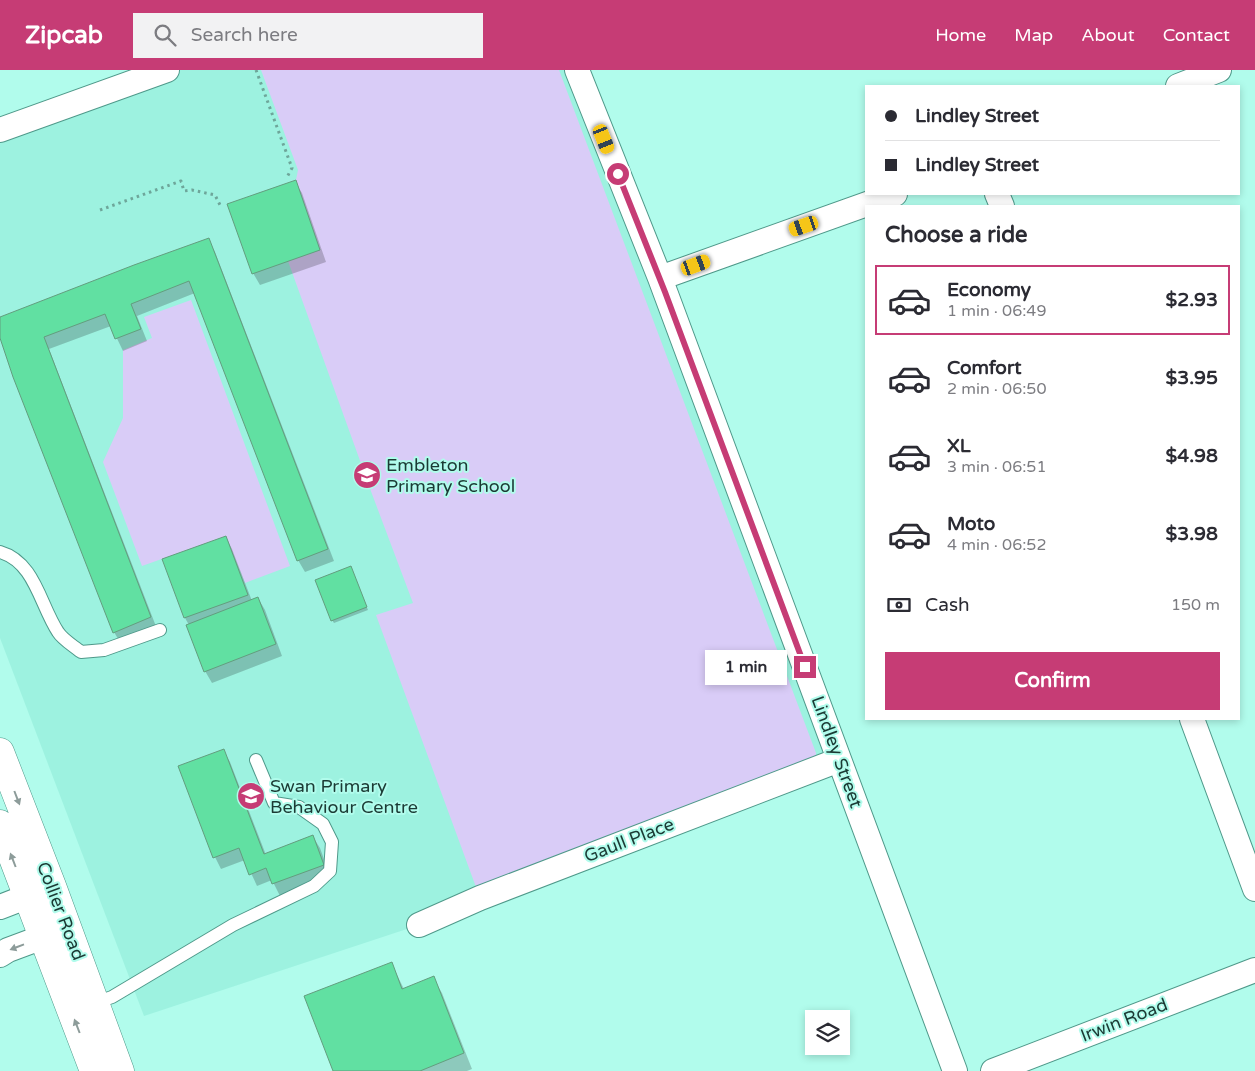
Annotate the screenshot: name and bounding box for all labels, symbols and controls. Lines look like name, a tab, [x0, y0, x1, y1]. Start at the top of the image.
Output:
search box	[133, 13, 483, 58]
text: Zipcab	[25, 21, 103, 50]
icon: search	[151, 21, 179, 49]
text: Search here	[191, 24, 298, 46]
text: Home	[935, 24, 986, 46]
text: Map	[1014, 24, 1053, 46]
text: About	[1081, 24, 1135, 46]
text: Contact	[1163, 24, 1230, 46]
text: Lindley Street	[915, 105, 1039, 127]
car	[591, 122, 616, 156]
text: Lindley Street	[915, 154, 1039, 176]
route start	[607, 163, 629, 185]
car	[787, 214, 820, 238]
text: Choose a ride	[885, 222, 1028, 248]
car	[679, 253, 712, 277]
icon: car	[887, 278, 932, 323]
text: Economy	[947, 279, 1031, 301]
text: $2.93	[1166, 289, 1218, 311]
text: 1 min · 06:49	[947, 301, 1046, 321]
icon: car	[887, 356, 932, 401]
text: Comfort	[947, 357, 1021, 379]
text: $3.95	[1166, 367, 1218, 389]
text: 2 min · 06:50	[947, 379, 1046, 399]
icon: car	[887, 434, 932, 479]
text: XL	[947, 435, 971, 457]
text: $4.98	[1166, 445, 1218, 467]
place label: Embleton Primary School	[386, 454, 515, 497]
text: 3 min · 06:51	[947, 457, 1046, 477]
school or university icon: Embleton Primary School	[352, 460, 382, 490]
icon: car	[887, 512, 932, 557]
text: Moto	[947, 513, 995, 535]
text: $3.98	[1166, 523, 1218, 545]
text: 4 min · 06:52	[947, 535, 1046, 555]
icon: cash	[885, 591, 913, 619]
text: Cash	[925, 594, 970, 616]
text: 150 m	[1171, 595, 1220, 615]
callout: 1 min	[705, 650, 788, 684]
button: Confirm	[885, 652, 1220, 710]
route end	[794, 656, 816, 678]
text: 1 min	[725, 657, 767, 677]
street label: Lindley Street	[807, 693, 867, 811]
place label: Swan Primary Behaviour Centre	[270, 775, 418, 818]
school or university icon: Swan Primary Behaviour Centre	[236, 781, 266, 811]
one-way arrow	[14, 790, 22, 805]
street label: Gaull Place	[581, 813, 677, 867]
one-way arrow	[9, 853, 17, 867]
street label: Collier Road	[32, 859, 90, 963]
one-way arrow	[9, 943, 24, 951]
street label: Irwin Road	[1077, 993, 1171, 1047]
map controls	[805, 1010, 850, 1055]
button: layers	[805, 1010, 850, 1055]
one-way arrow	[73, 1018, 80, 1033]

